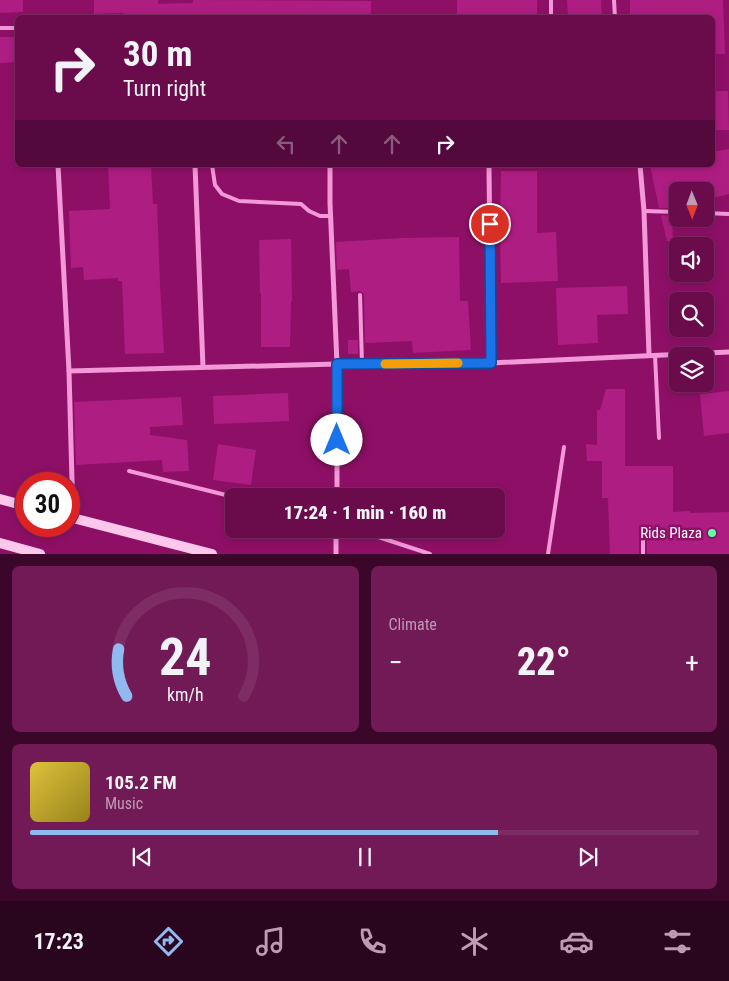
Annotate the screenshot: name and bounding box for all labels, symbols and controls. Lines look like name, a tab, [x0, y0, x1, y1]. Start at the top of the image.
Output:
text: 30 m	[123, 34, 192, 75]
icon: right	[40, 35, 105, 100]
text: Turn right	[123, 76, 206, 101]
icon: left	[272, 130, 300, 158]
icon: ahead	[325, 130, 353, 158]
icon: ahead	[378, 130, 406, 158]
icon: right	[431, 130, 459, 158]
north arrow	[669, 182, 714, 228]
map controls	[669, 182, 714, 392]
pin	[469, 203, 511, 245]
icon: arrive	[476, 210, 504, 238]
button: sound	[669, 237, 714, 282]
button: search	[669, 292, 714, 337]
button: layers	[669, 347, 714, 392]
position arrow	[310, 413, 362, 465]
speed limit sign: 30	[15, 472, 80, 537]
text: 17:24 · 1 min · 160 m	[284, 501, 446, 524]
place label: Rids Plaza	[640, 524, 702, 542]
marker: Rids Plaza	[706, 527, 718, 539]
text: Climate	[389, 615, 437, 634]
text: 24	[159, 627, 212, 688]
text: 22°	[517, 640, 571, 684]
text: −	[389, 646, 403, 679]
text: +	[685, 646, 699, 679]
text: km/h	[167, 684, 204, 705]
text: 105.2 FM	[105, 771, 177, 794]
text: Music	[105, 794, 143, 813]
icon: previous	[128, 843, 156, 871]
icon: pause	[351, 843, 379, 871]
icon: next	[574, 843, 602, 871]
icon: directions	[151, 924, 186, 959]
icon: music	[253, 924, 288, 959]
icon: phone	[355, 924, 390, 959]
icon: climate	[457, 924, 492, 959]
icon: car	[559, 924, 594, 959]
icon: filters	[660, 924, 695, 959]
text: 17:23	[33, 929, 84, 954]

